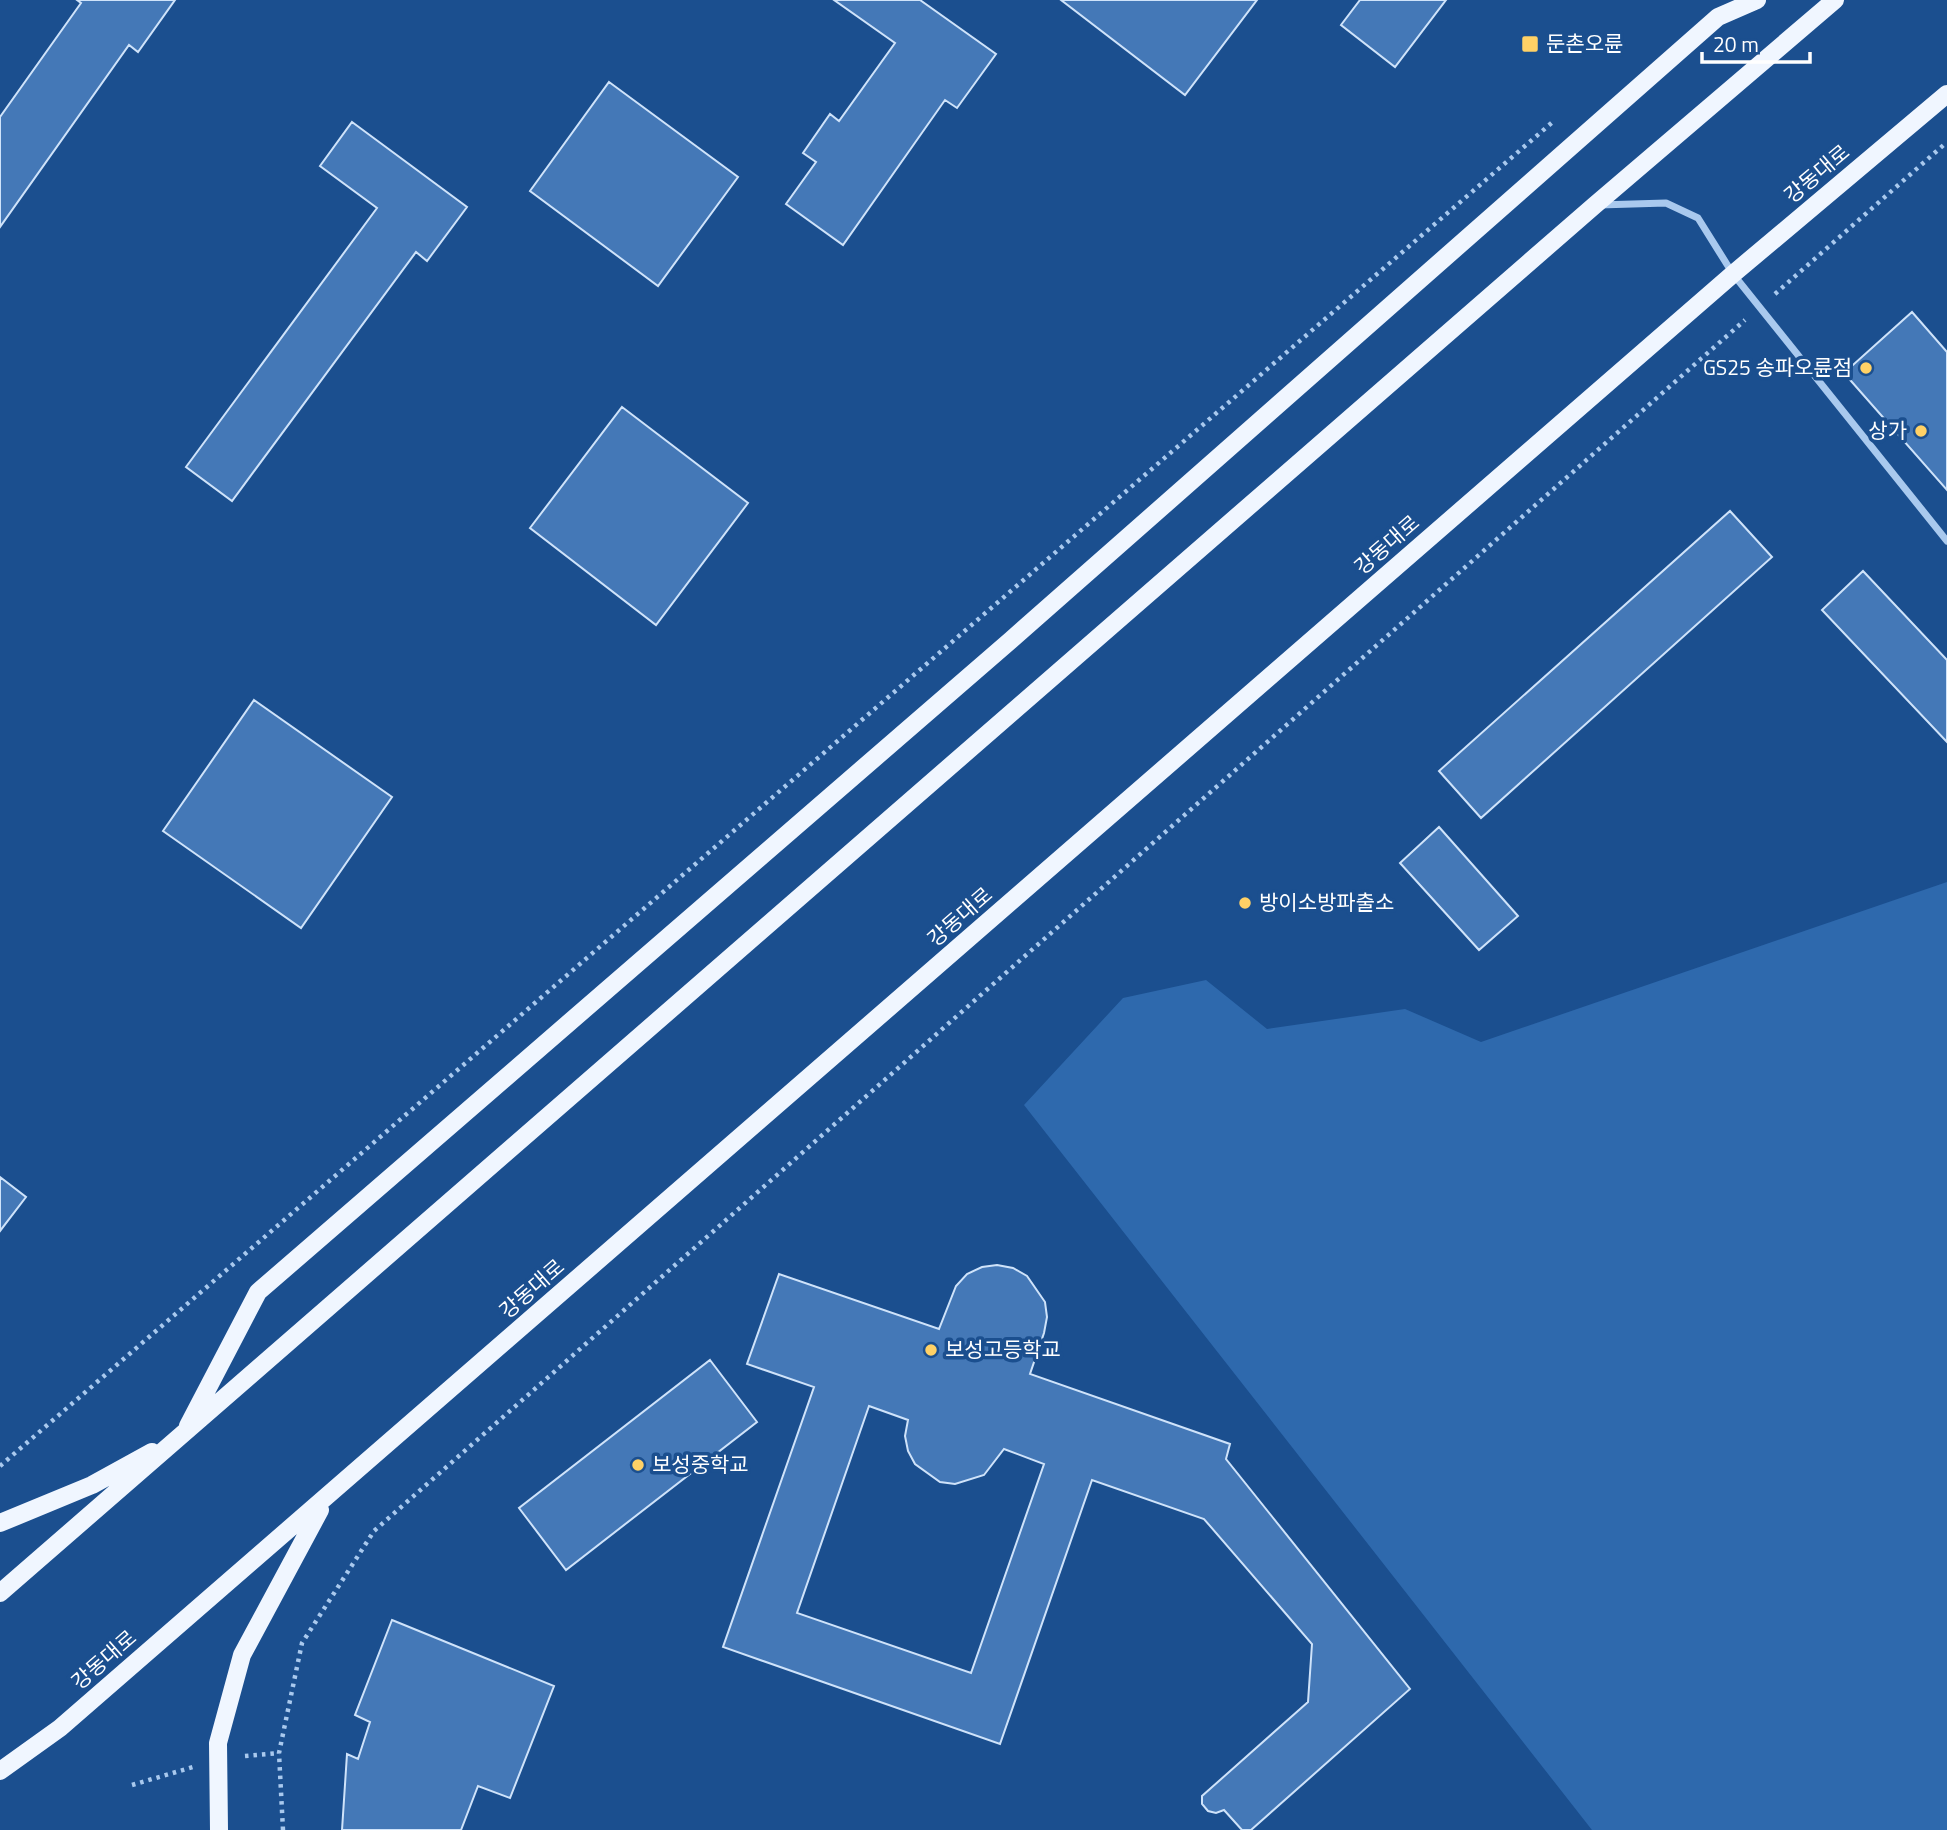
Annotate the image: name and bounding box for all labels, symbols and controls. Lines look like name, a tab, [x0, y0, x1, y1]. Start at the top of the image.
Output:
scale bar	[1702, 21, 1811, 65]
place label: 둔촌오륜	[1546, 27, 1623, 59]
text: 20 m	[1713, 28, 1759, 60]
marker: 둔촌오륜	[1520, 34, 1540, 54]
street label: 강동대로	[1776, 136, 1856, 210]
place label: GS25 송파오륜점	[1703, 351, 1852, 383]
marker: GS25 송파오륜점	[1858, 360, 1874, 376]
place label: 상가	[1868, 414, 1907, 446]
marker: 상가	[1913, 423, 1929, 439]
street label: 강동대로	[1347, 507, 1426, 582]
street label: 강동대로	[920, 879, 999, 954]
place label: 방이소방파출소	[1259, 886, 1394, 918]
marker: 방이소방파출소	[1237, 895, 1253, 911]
street label: 강동대로	[492, 1251, 571, 1326]
place label: 보성고등학교	[945, 1333, 1061, 1365]
marker: 보성고등학교	[923, 1342, 939, 1358]
place label: 보성중학교	[652, 1448, 749, 1480]
marker: 보성중학교	[630, 1457, 646, 1473]
street label: 강동대로	[64, 1622, 143, 1697]

